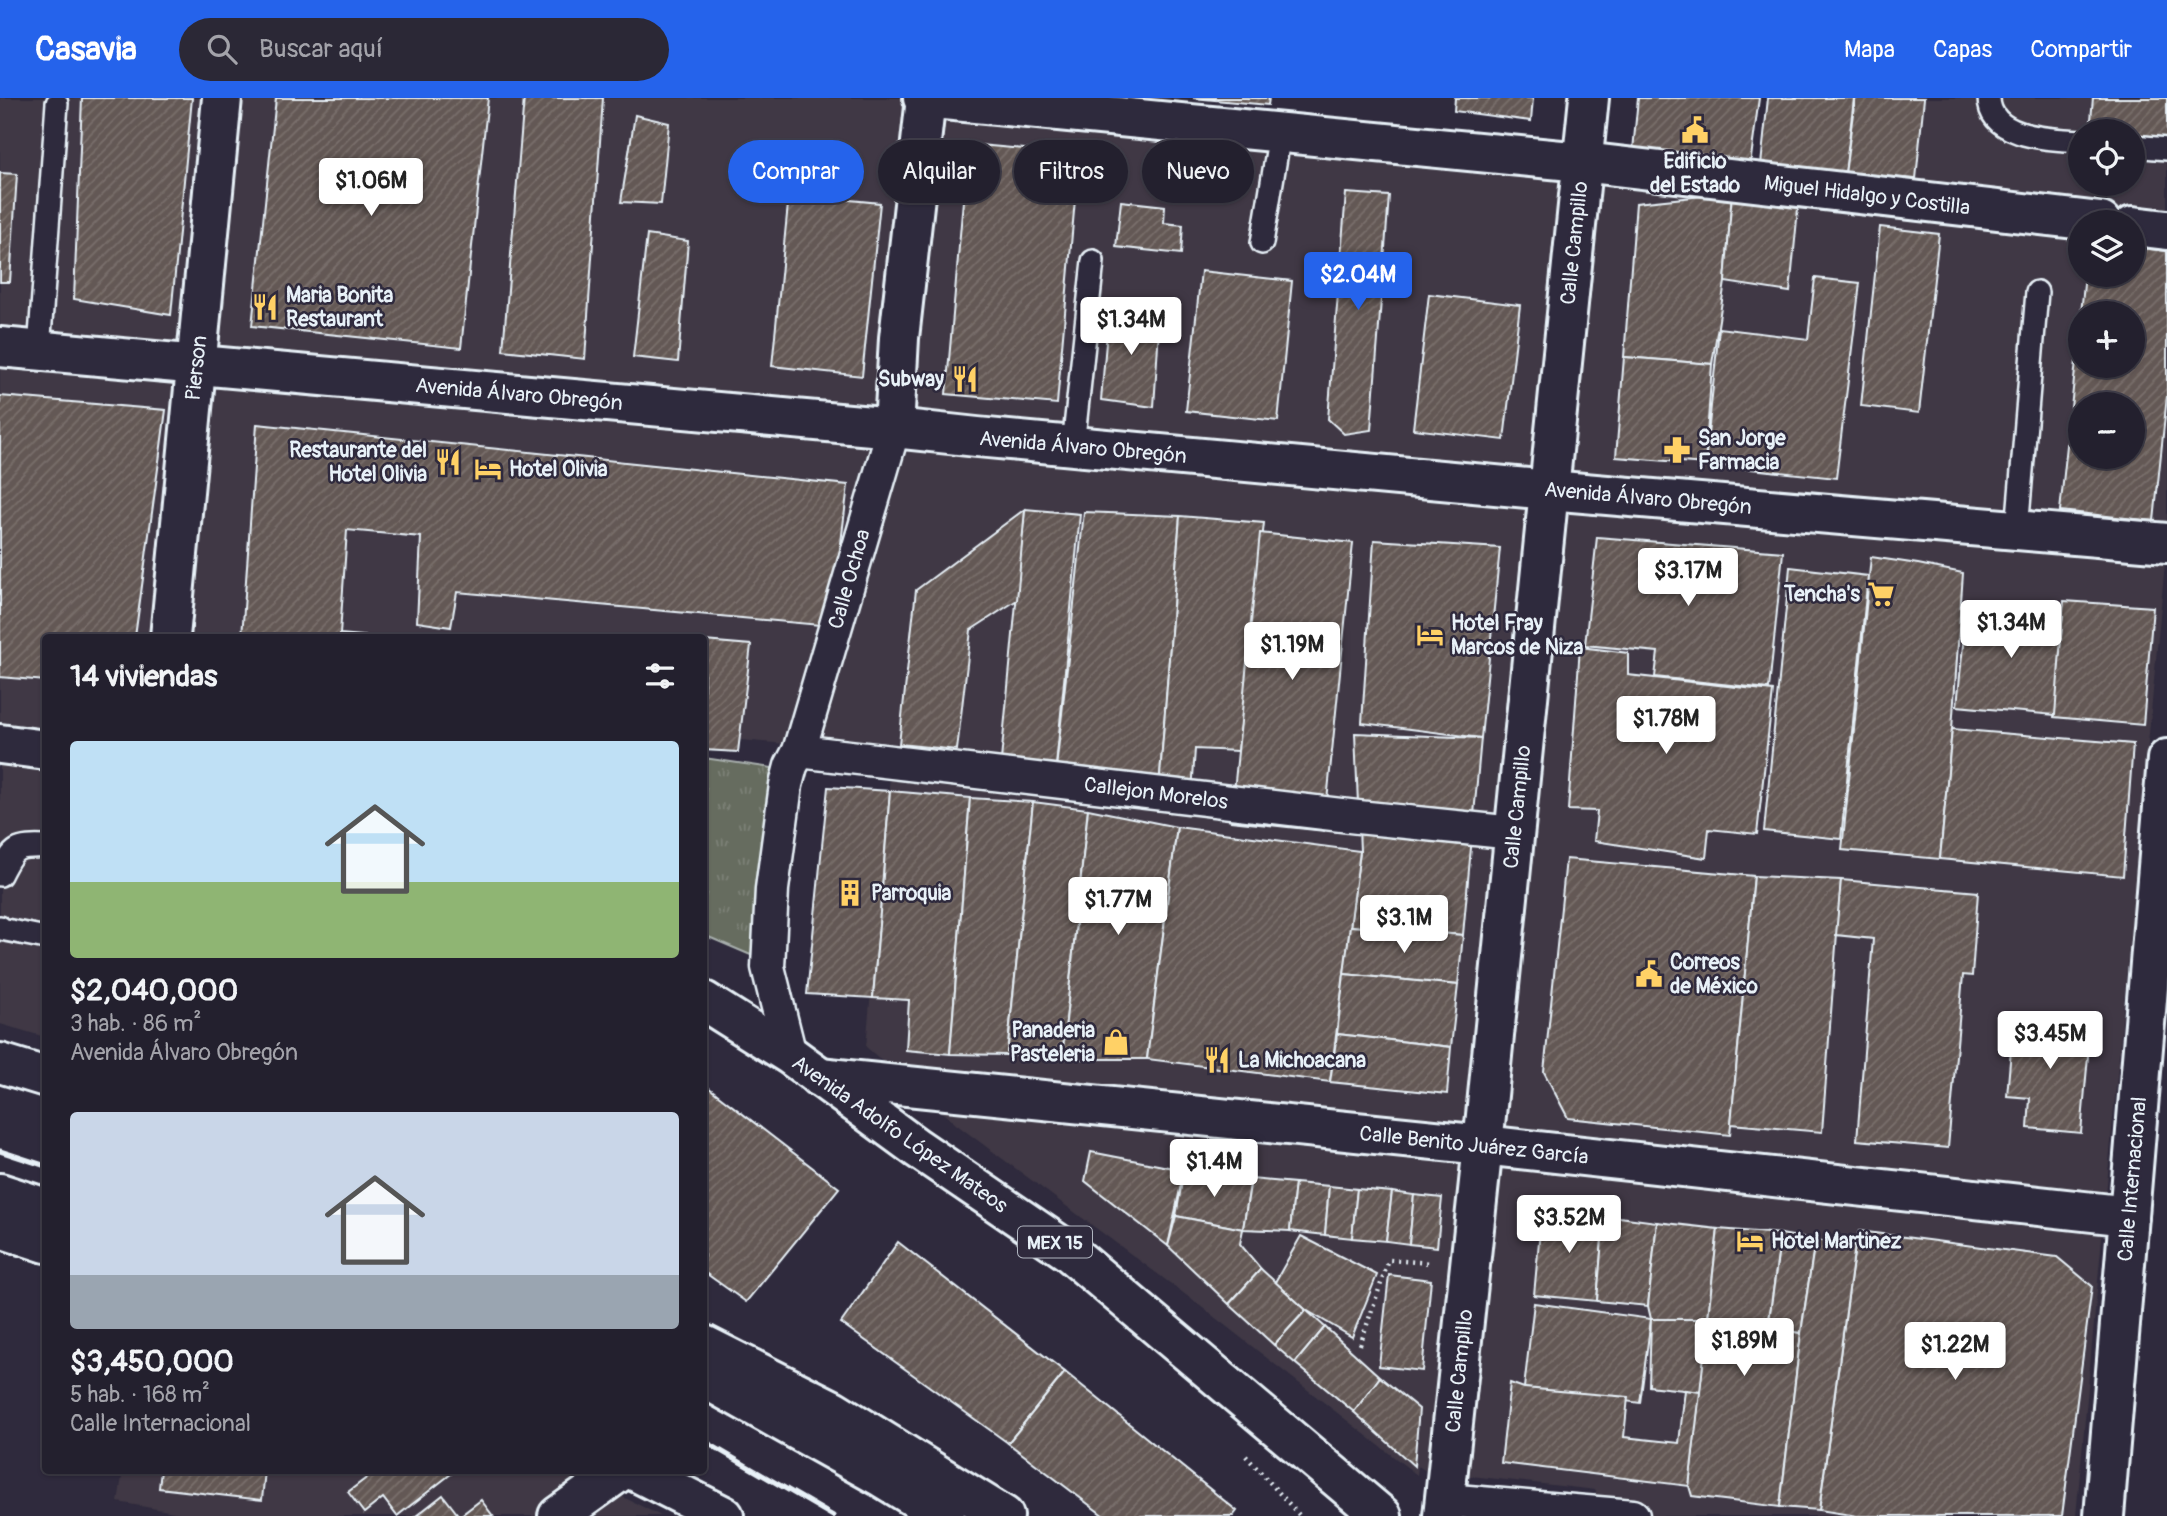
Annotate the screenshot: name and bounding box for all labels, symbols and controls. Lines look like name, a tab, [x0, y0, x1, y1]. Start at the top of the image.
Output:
search box	[179, 18, 669, 81]
text: Casavia	[35, 29, 137, 70]
icon: search	[203, 30, 241, 68]
text: Buscar aquí	[259, 33, 383, 65]
text: Mapa	[1844, 35, 1895, 64]
text: Capas	[1933, 35, 1992, 64]
text: Compartir	[2030, 35, 2132, 64]
public building icon: Edificio del Estado	[1680, 115, 1710, 145]
map controls	[2068, 119, 2145, 469]
button: locate	[2068, 119, 2145, 196]
chip: Comprar	[728, 140, 864, 203]
chip: Alquilar	[878, 140, 1000, 203]
chip: Filtros	[1014, 140, 1128, 203]
chip: Nuevo	[1142, 140, 1254, 203]
place label: Edificio del Estado	[1650, 148, 1741, 199]
pin: $1.06M	[314, 158, 428, 218]
text: $1.06M	[335, 166, 407, 195]
street label: Miguel Hidalgo y Costilla	[1762, 169, 1972, 222]
street label: Calle Campillo	[1555, 180, 1594, 306]
button: layers	[2068, 210, 2145, 287]
pin: $2.04M	[1301, 252, 1415, 312]
text: $2.04M	[1320, 260, 1396, 289]
place label: Maria Bonita Restaurant	[286, 282, 393, 333]
restaurant icon: Maria Bonita Restaurant	[250, 292, 280, 322]
pin: $1.34M	[1074, 298, 1188, 357]
button: +	[2068, 301, 2145, 378]
text: $1.34M	[1096, 305, 1166, 334]
street label: Pierson	[180, 334, 213, 402]
restaurant icon: Subway	[950, 364, 980, 394]
place label: Subway	[878, 366, 944, 393]
street label: Avenida Álvaro Obregón	[414, 372, 624, 417]
button: −	[2068, 392, 2145, 469]
street label: Avenida Álvaro Obregón	[978, 425, 1188, 470]
place label: San Jorge Farmacia	[1698, 425, 1786, 476]
pharmacy icon: San Jorge Farmacia	[1662, 435, 1692, 465]
place label: Restaurante del Hotel Olivia	[289, 437, 427, 488]
restaurant icon: Restaurante del Hotel Olivia	[433, 447, 463, 477]
hotel icon: Hotel Olivia	[473, 454, 503, 484]
place label: Hotel Olivia	[509, 456, 608, 483]
street label: Avenida Álvaro Obregón	[1543, 476, 1753, 521]
street label: Calle Ochoa	[822, 526, 877, 632]
pin: $3.17M	[1631, 548, 1745, 608]
text: $3.17M	[1654, 556, 1722, 585]
supermarket icon: Tencha's	[1866, 579, 1896, 609]
place label: Tencha's	[1783, 581, 1861, 608]
pin: $1.34M	[1954, 601, 2068, 660]
text: $1.34M	[1976, 608, 2046, 637]
place label: Hotel Fray Marcos de Niza	[1451, 610, 1584, 661]
hotel icon: Hotel Fray Marcos de Niza	[1415, 620, 1445, 650]
pin: $1.19M	[1235, 622, 1349, 682]
text: $1.19M	[1260, 630, 1324, 659]
icon: filters	[641, 657, 679, 695]
text: 14 viviendas	[70, 658, 217, 695]
pin: $1.78M	[1609, 696, 1723, 756]
text: $1.78M	[1633, 704, 1699, 733]
street label: Calle Campillo	[1498, 744, 1537, 870]
street label: Callejon Morelos	[1082, 771, 1230, 816]
icon: home	[312, 786, 438, 912]
building icon: Parroquia	[835, 878, 865, 908]
pin: $1.77M	[1061, 878, 1175, 937]
place label: Parroquia	[871, 880, 951, 907]
text: $1.77M	[1084, 885, 1152, 914]
pin: $3.1M	[1355, 896, 1453, 955]
text: $3.1M	[1376, 903, 1432, 932]
place label: Correos de México	[1670, 949, 1759, 1000]
public building icon: Correos de México	[1634, 959, 1664, 989]
text: $2,040,000	[70, 972, 238, 1009]
text: 3 hab. · 86 m²	[70, 1009, 201, 1038]
pin: $3.45M	[1993, 1012, 2107, 1071]
place label: Panaderia Pasteleria	[1010, 1017, 1095, 1068]
text: $3.45M	[2014, 1019, 2086, 1048]
shop icon: Panaderia Pasteleria	[1101, 1027, 1131, 1057]
text: Avenida Álvaro Obregón	[70, 1038, 298, 1067]
restaurant icon: La Michoacana	[1202, 1045, 1232, 1075]
place label: La Michoacana	[1238, 1047, 1366, 1074]
street label: Avenida Adolfo López Mateos	[786, 1049, 1013, 1220]
street label: Calle Internacional	[2112, 1096, 2153, 1263]
street label: Calle Benito Juárez García	[1358, 1120, 1590, 1171]
pin: $1.4M	[1165, 1140, 1263, 1199]
text: $1.4M	[1186, 1147, 1242, 1176]
icon: home	[312, 1157, 438, 1283]
pin: $3.52M	[1512, 1196, 1626, 1255]
text: $3.52M	[1533, 1203, 1605, 1232]
road number: MEX 15	[1018, 1226, 1092, 1258]
hotel icon: Hotel Martinez	[1735, 1226, 1765, 1256]
place label: Hotel Martinez	[1771, 1228, 1902, 1255]
street label: Calle Campillo	[1440, 1308, 1479, 1434]
pin: $1.89M	[1687, 1318, 1801, 1378]
pin: $1.22M	[1898, 1322, 2012, 1382]
text: $1.89M	[1711, 1326, 1777, 1355]
text: $1.22M	[1921, 1330, 1989, 1359]
text: $3,450,000	[70, 1343, 234, 1380]
text: 5 hab. · 168 m²	[70, 1380, 210, 1409]
text: Calle Internacional	[70, 1409, 251, 1438]

